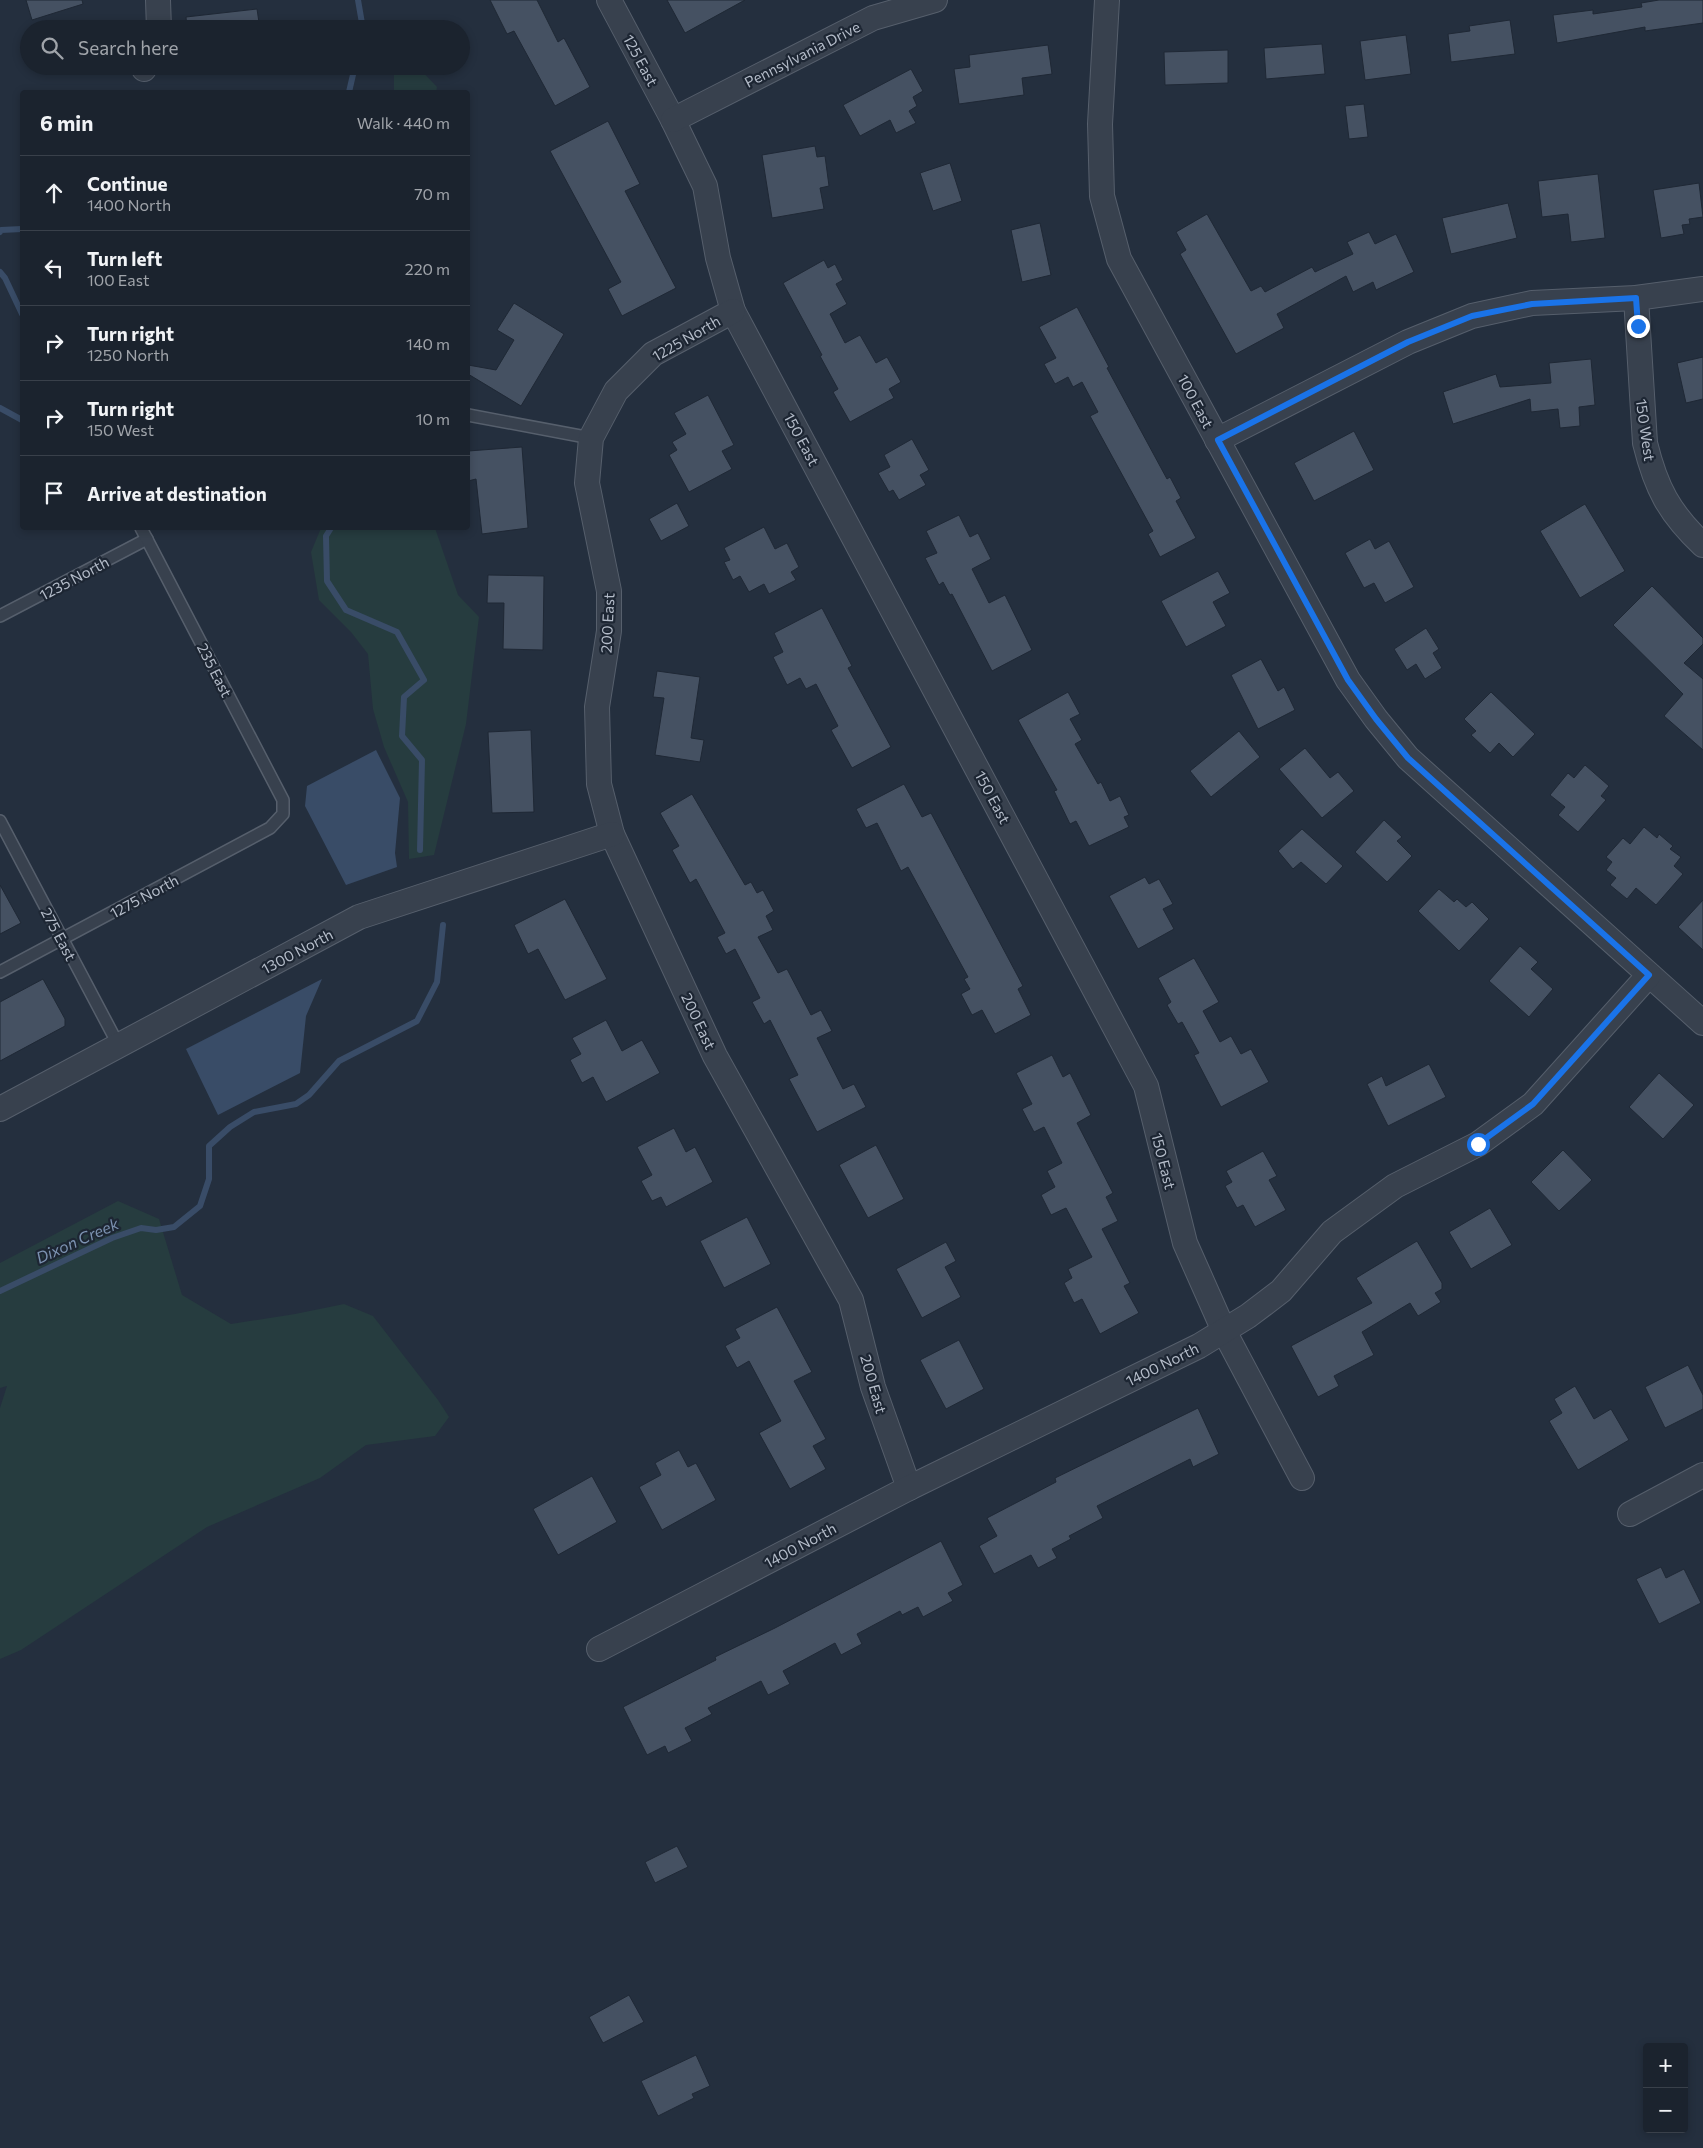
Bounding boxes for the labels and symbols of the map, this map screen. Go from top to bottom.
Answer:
street label: Pennsylvania Drive [741,17,863,91]
street label: 125 East [620,31,662,89]
street label: 1225 North [649,311,723,365]
route end [1627,315,1650,338]
street label: 100 East [1174,371,1218,431]
street label: 150 West [1633,398,1659,462]
street label: 150 East [781,409,823,469]
street label: 1235 North [36,552,112,604]
street label: 200 East [596,592,618,654]
street label: 235 East [194,640,236,700]
street label: 150 East [972,767,1014,827]
street label: 1275 North [107,870,181,922]
street label: 275 East [38,904,80,964]
street label: 1300 North [258,925,336,977]
street label: 200 East [678,990,720,1052]
street label: 150 East [1148,1131,1180,1191]
route start [1467,1133,1490,1156]
water label: Dixon Creek [33,1213,122,1267]
street label: 1400 North [1123,1339,1201,1389]
street label: 200 East [857,1352,891,1416]
street label: 1400 North [761,1519,839,1571]

